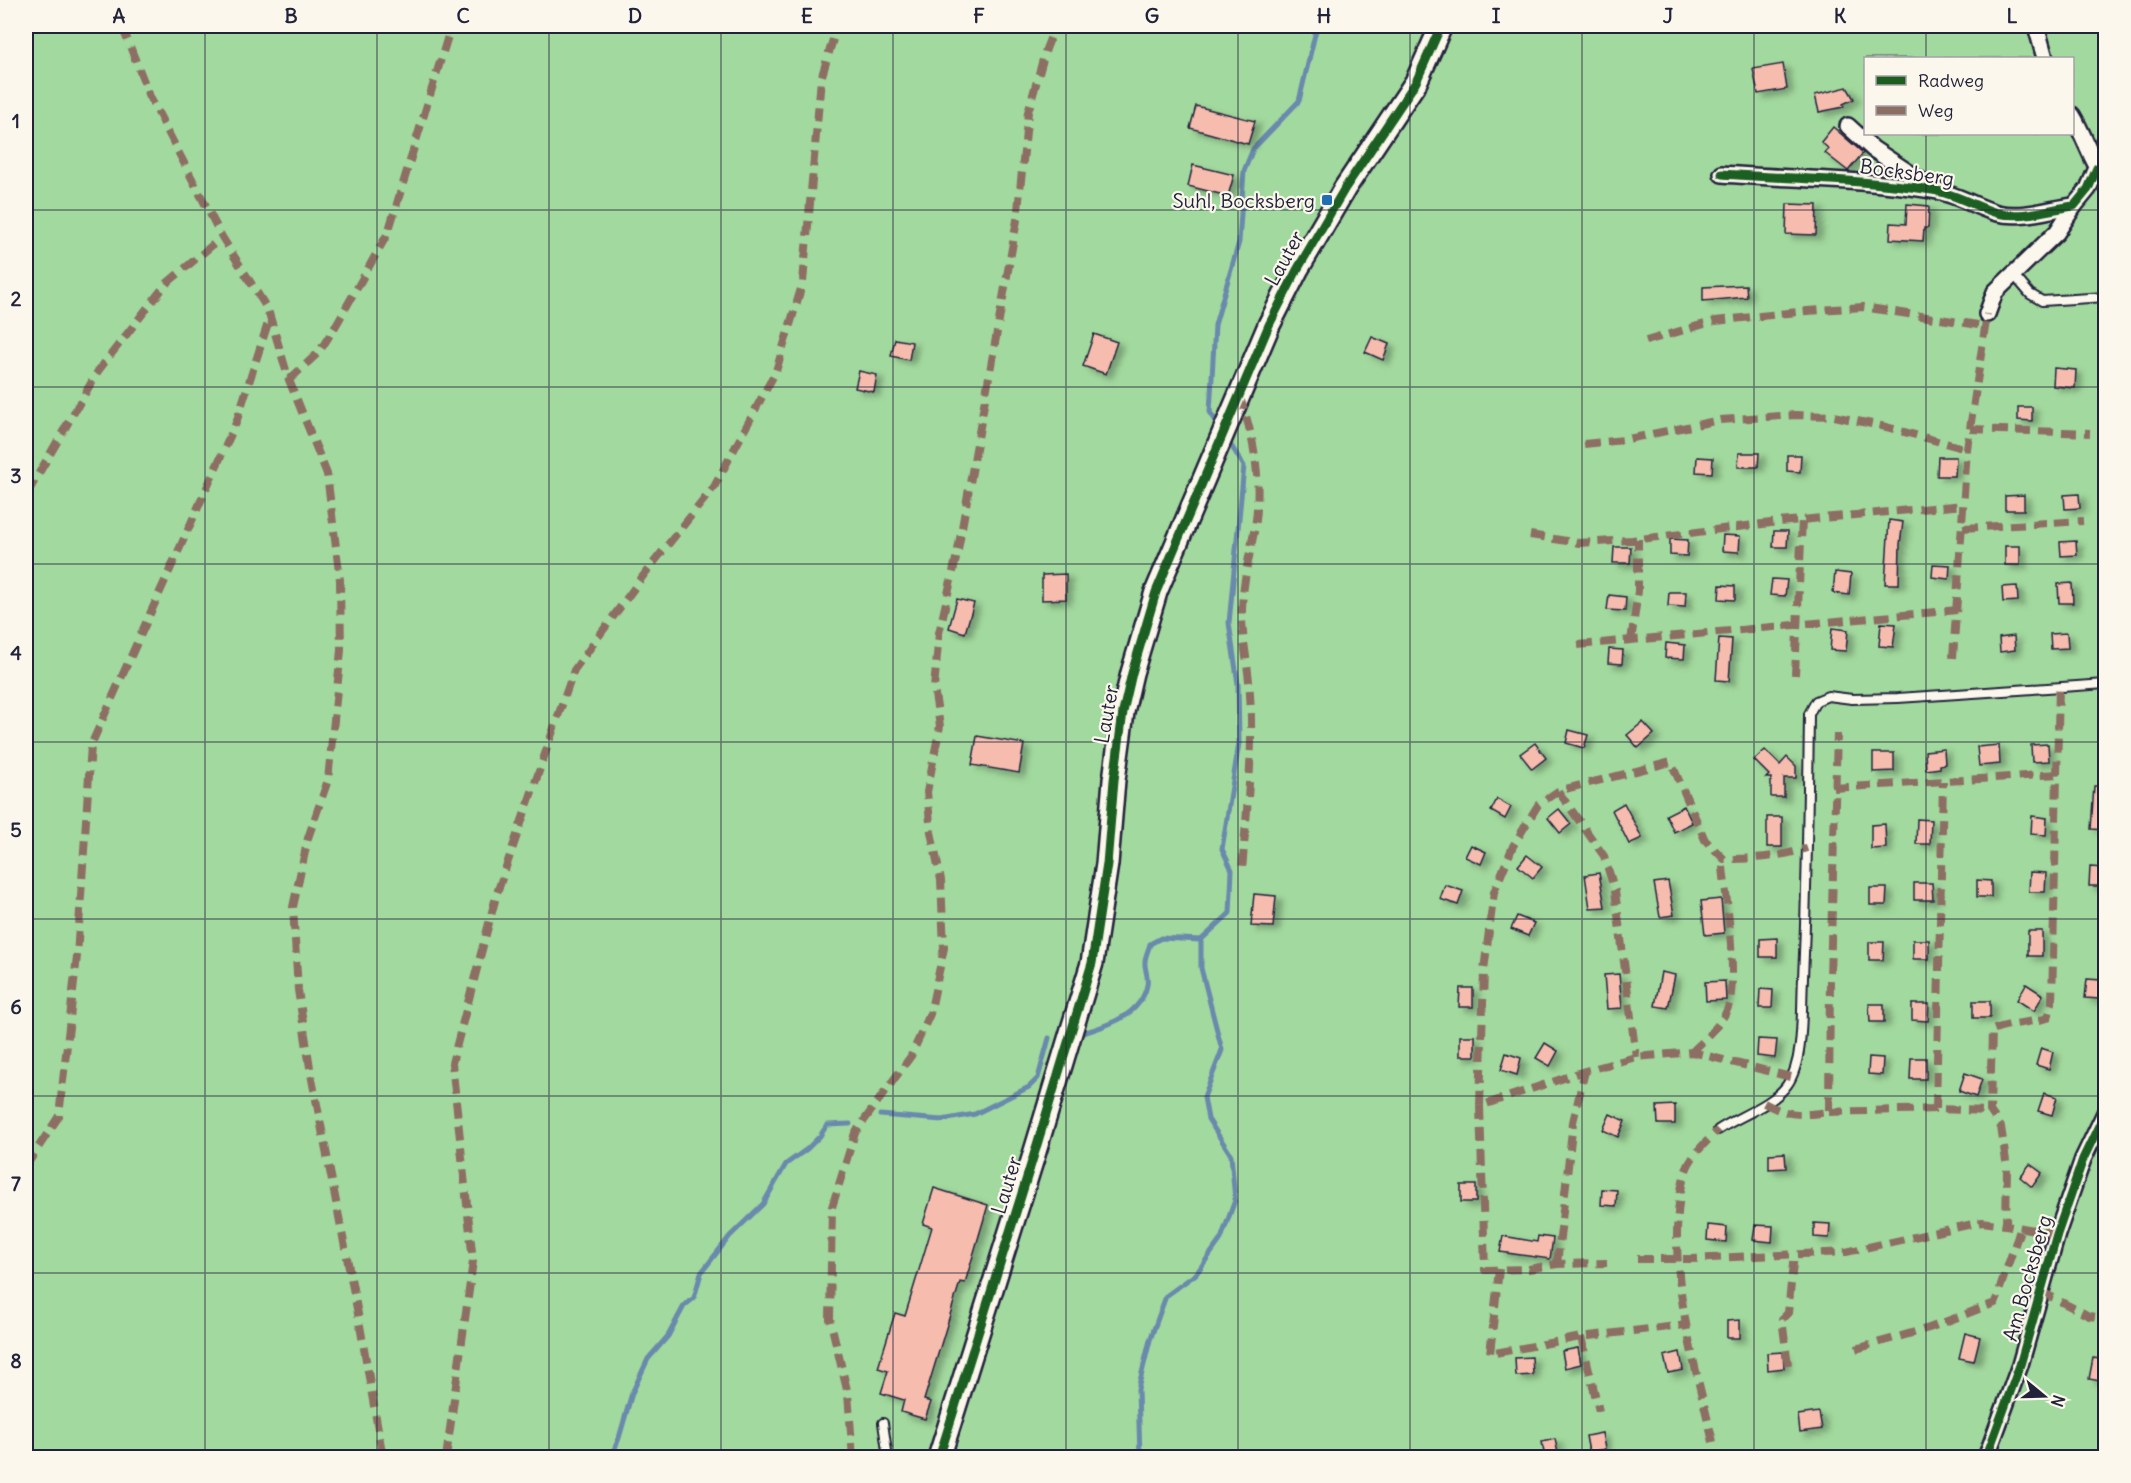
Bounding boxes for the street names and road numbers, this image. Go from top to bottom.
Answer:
street label: Bocksberg [1858,153,1956,191]
street label: Lauter [1259,226,1309,290]
street label: Lauter [1089,683,1123,745]
street label: Lauter [985,1153,1027,1217]
street label: Am Bocksberg [1997,1212,2057,1344]

